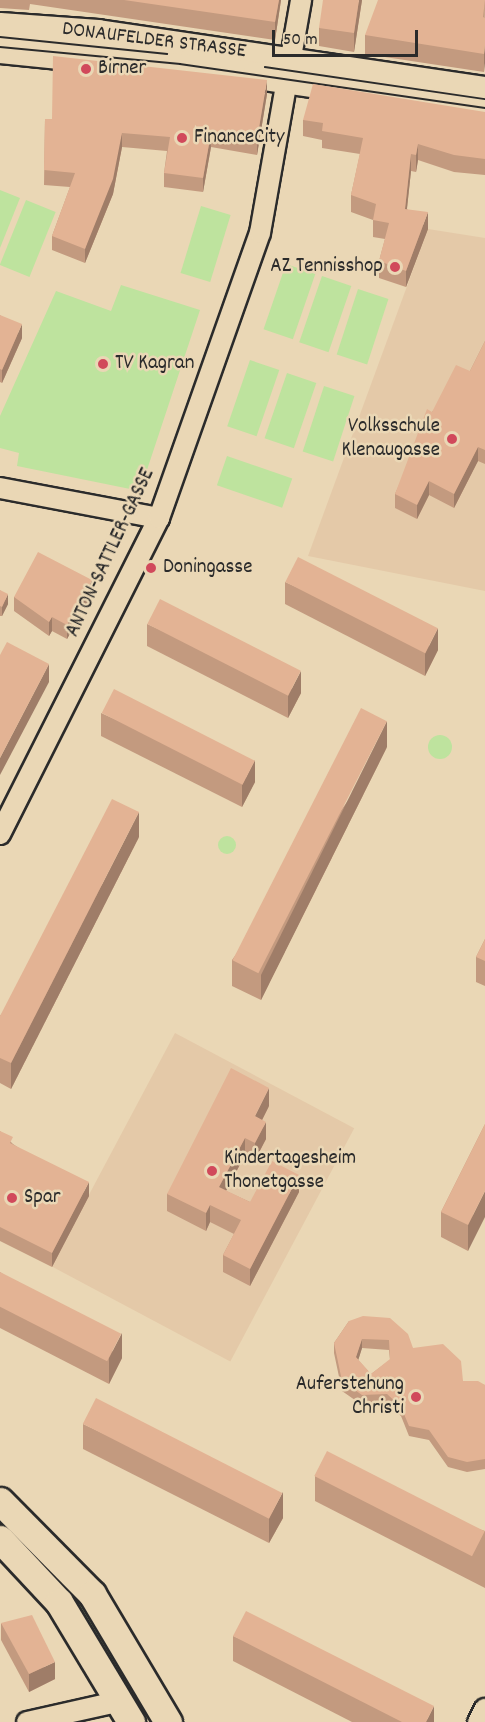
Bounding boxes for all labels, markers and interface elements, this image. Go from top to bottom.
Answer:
street label: DONAUFELDER STRASSE [61,17,247,65]
scale bar [275,18,420,56]
text: 50 m [283,28,318,53]
place label: Birner [98,56,146,82]
marker: Birner [79,62,93,76]
place label: FinanceCity [194,125,285,151]
marker: FinanceCity [175,131,189,145]
place label: AZ Tennisshop [270,254,383,280]
marker: AZ Tennisshop [388,260,402,274]
place label: TV Kagran [115,351,194,377]
marker: TV Kagran [96,357,110,371]
place label: Volksschule Klenaugasse [341,414,440,464]
marker: Volksschule Klenaugasse [445,432,459,446]
street label: ANTON-SATTLER-GASSE [61,465,161,641]
place label: Doningasse [163,555,252,581]
marker: Doningasse [144,561,158,575]
place label: Kindertagesheim Thonetgasse [224,1146,356,1196]
marker: Kindertagesheim Thonetgasse [205,1164,219,1178]
place label: Spar [24,1185,61,1211]
marker: Spar [5,1191,19,1205]
place label: Auferstehung Christi [296,1372,404,1422]
marker: Auferstehung Christi [409,1390,423,1404]

